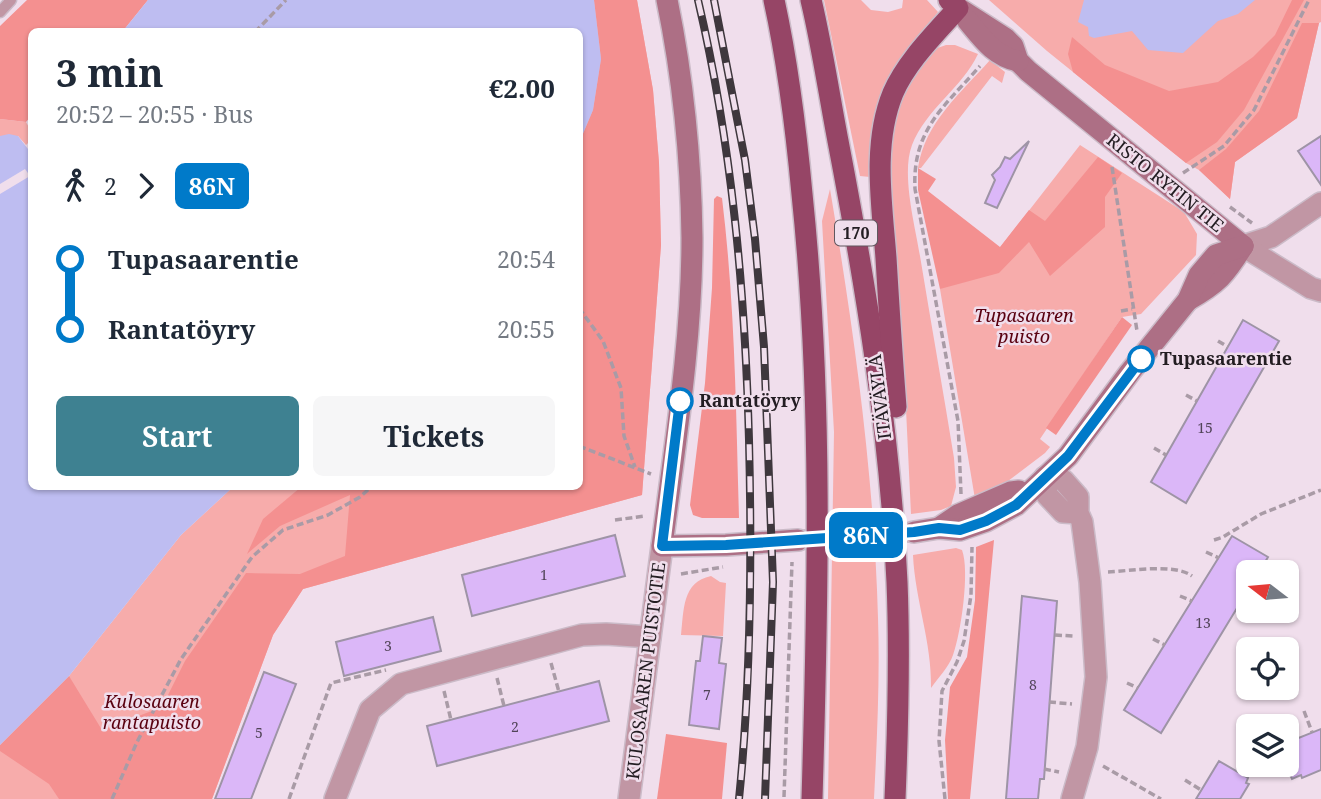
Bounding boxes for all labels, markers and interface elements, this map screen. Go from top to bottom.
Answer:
text: 3 min [56,46,164,98]
text: €2.00 [489,70,555,106]
text: 20:52 – 20:55 · Bus [56,98,253,130]
street label: RISTO RYTIN TIE [1102,128,1229,237]
icon: walk [56,167,94,205]
icon: forward [127,167,165,205]
text: 86N [189,169,235,202]
text: 2 [104,170,117,202]
road number: 170 [835,220,877,246]
text: Tupasaarentie [108,241,299,277]
text: 20:54 [497,243,555,275]
park label: Tupasaaren puisto [974,303,1074,348]
text: Rantatöyry [108,311,255,347]
text: 20:55 [497,313,555,345]
marker: Tupasaarentie [1128,346,1154,372]
place label: Tupasaarentie [1160,346,1292,370]
street label: ITÄVÄYLÄ [862,353,896,441]
marker: Rantatöyry [667,388,693,414]
place label: Rantatöyry [699,388,802,412]
button: Start [56,396,299,476]
button: Tickets [313,396,555,476]
house number: 15 [1197,418,1213,437]
line badge: 86N [826,512,906,558]
text: 86N [843,518,889,551]
north arrow [1236,560,1298,623]
map controls [1236,560,1299,777]
street label: KULOSAAREN PUISTOTIE [620,561,670,781]
house number: 1 [540,565,548,584]
house number: 13 [1195,613,1211,632]
house number: 3 [384,636,392,655]
button: locate [1236,637,1299,700]
house number: 8 [1029,675,1037,694]
house number: 7 [703,685,711,704]
park label: Kulosaaren rantapuisto [103,689,201,734]
button: layers [1236,714,1299,777]
house number: 2 [511,717,519,736]
house number: 5 [255,723,263,742]

